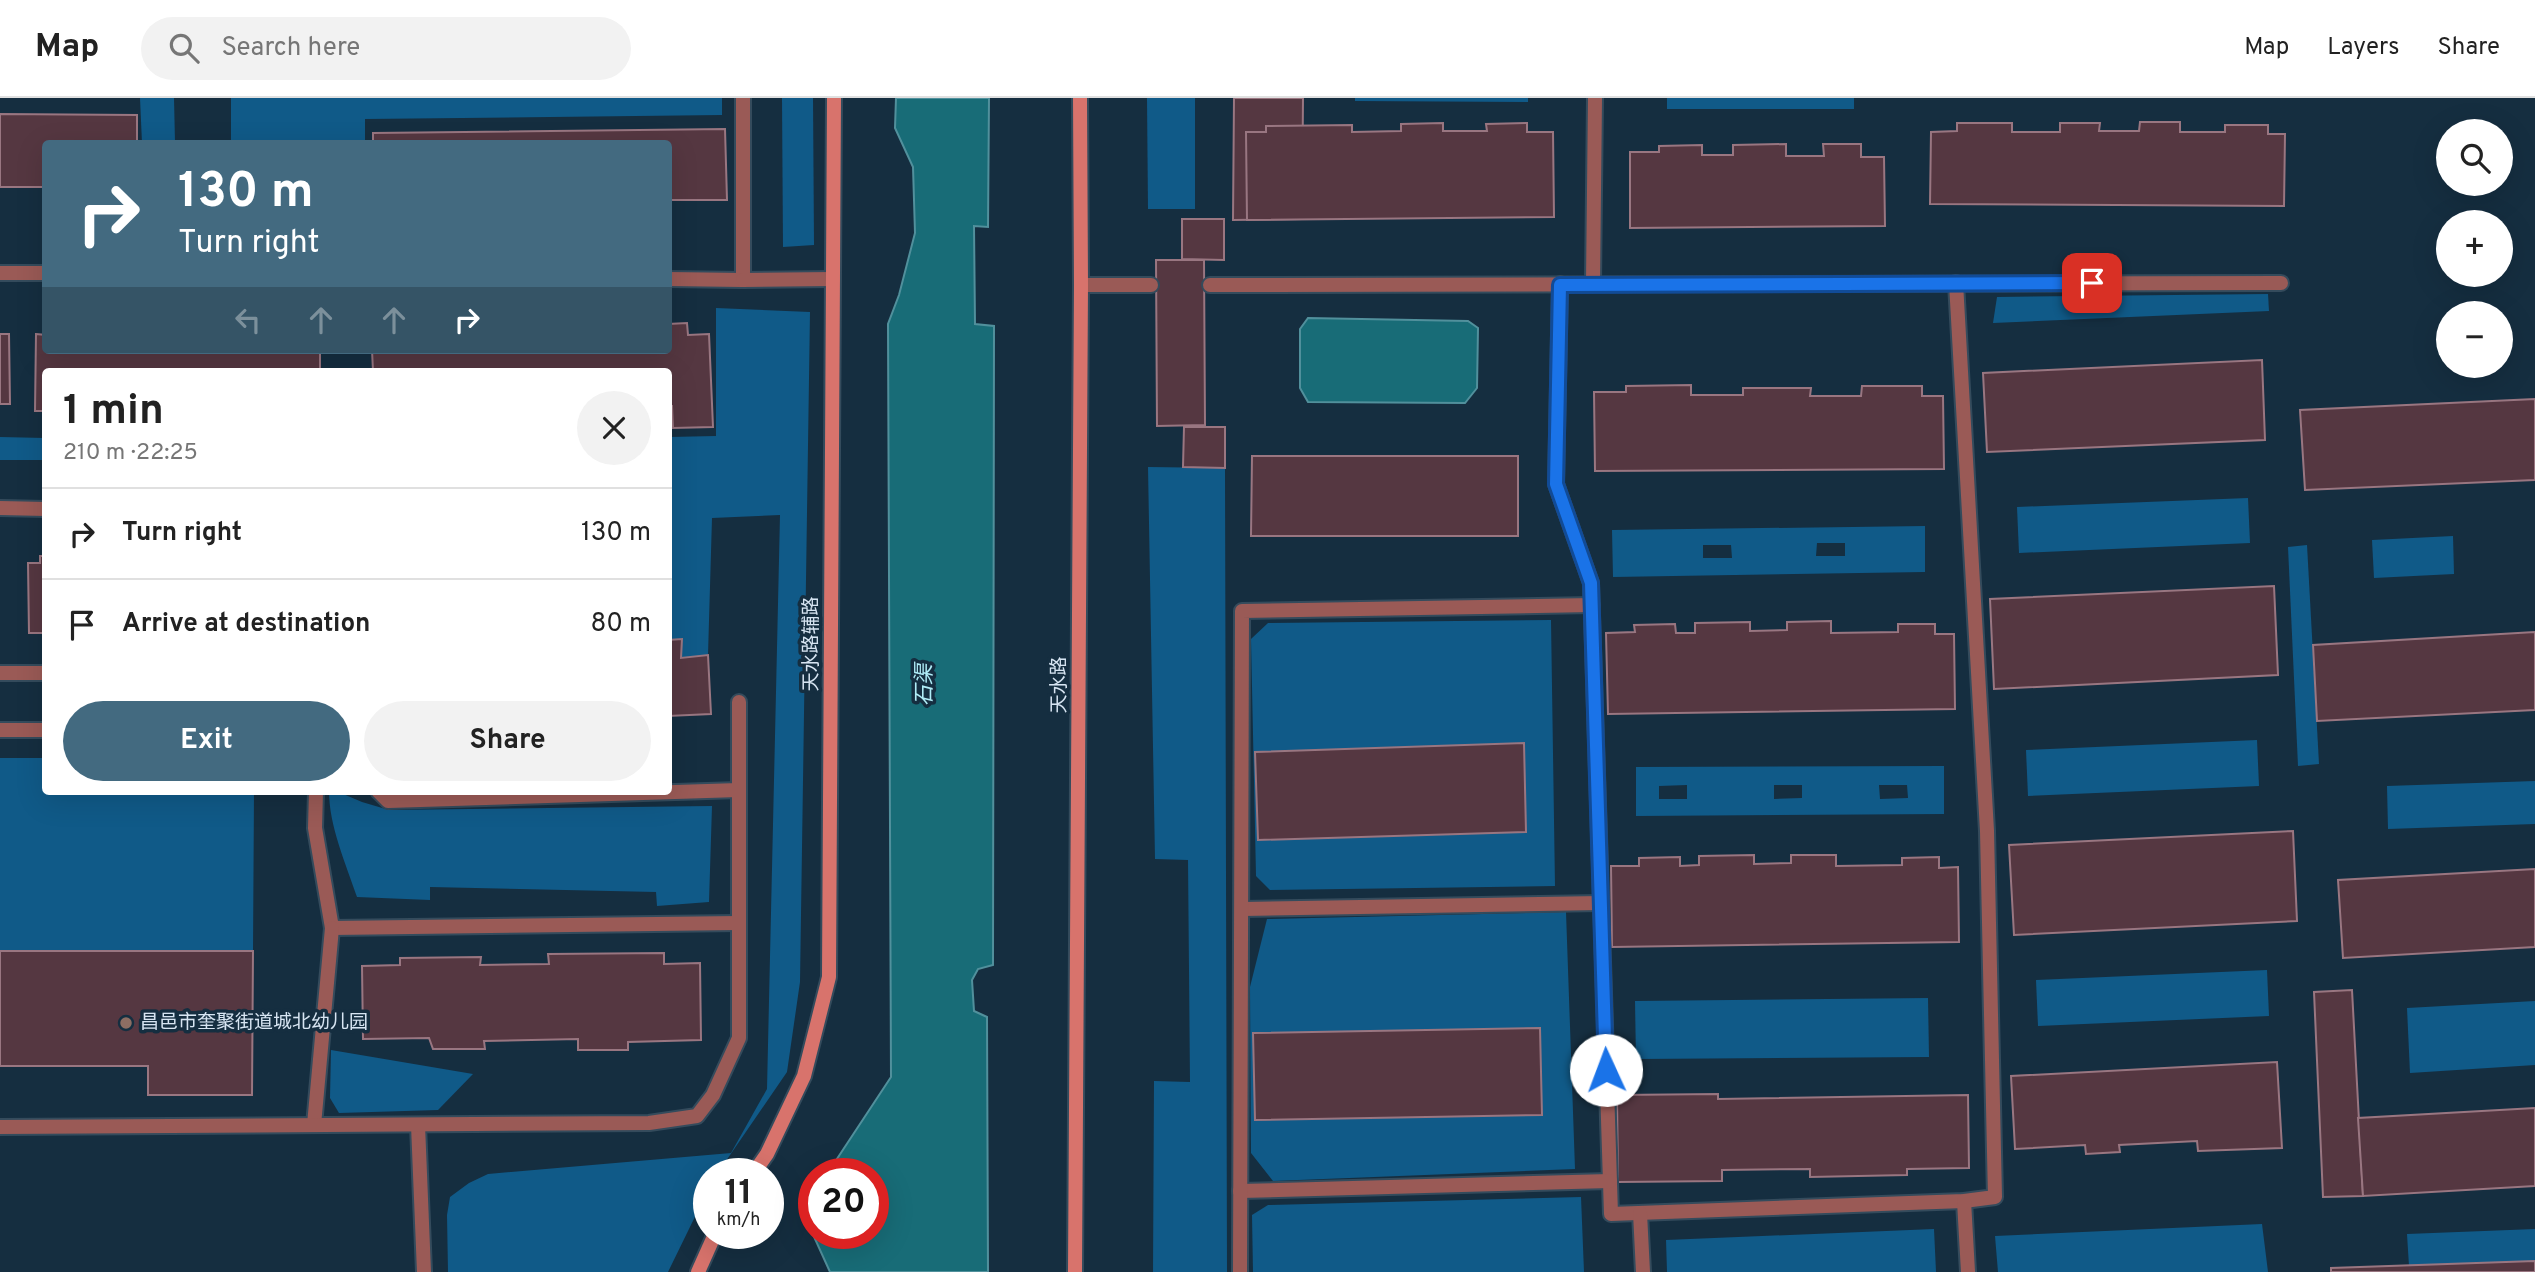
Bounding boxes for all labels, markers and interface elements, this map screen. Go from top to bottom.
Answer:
search box [141,17,631,80]
text: Map [35,27,99,69]
icon: search [165,29,203,67]
text: Search here [221,32,360,65]
text: Map [2244,33,2289,63]
text: Layers [2327,33,2399,63]
text: Share [2437,33,2500,63]
map controls [2436,119,2513,378]
button: search [2436,119,2513,196]
text: 130 m [178,163,314,225]
icon: right [63,168,154,259]
button: + [2436,210,2513,287]
text: Turn right [178,224,320,264]
pin [2062,253,2122,313]
icon: arrive [2073,264,2111,302]
icon: left [229,301,267,339]
icon: ahead [302,301,340,339]
icon: ahead [375,301,413,339]
icon: right [448,301,486,339]
button: − [2436,301,2513,378]
text: 1 min [63,386,164,439]
button: close [577,391,651,465]
text: 210 m · 22:25 [63,439,198,468]
icon: right [63,515,101,553]
text: Turn right [122,517,242,550]
text: 130 m [581,517,651,550]
street label: 天水路辅路 [800,596,824,692]
icon: arrive [63,606,101,644]
text: Arrive at destination [122,608,370,641]
text: 80 m [591,608,651,641]
street label: 天水路 [1048,656,1072,714]
water label: 石渠 [912,661,939,706]
button: Exit [63,701,350,781]
button: Share [364,701,651,781]
place label: 昌邑市奎聚街道城北幼儿园 [140,1011,368,1035]
marker: 昌邑市奎聚街道城北幼儿园 [118,1015,134,1031]
position arrow [1569,1033,1643,1107]
speed limit sign: 20 [798,1158,889,1249]
text: 11 [725,1172,753,1216]
text: km/h [717,1209,760,1232]

